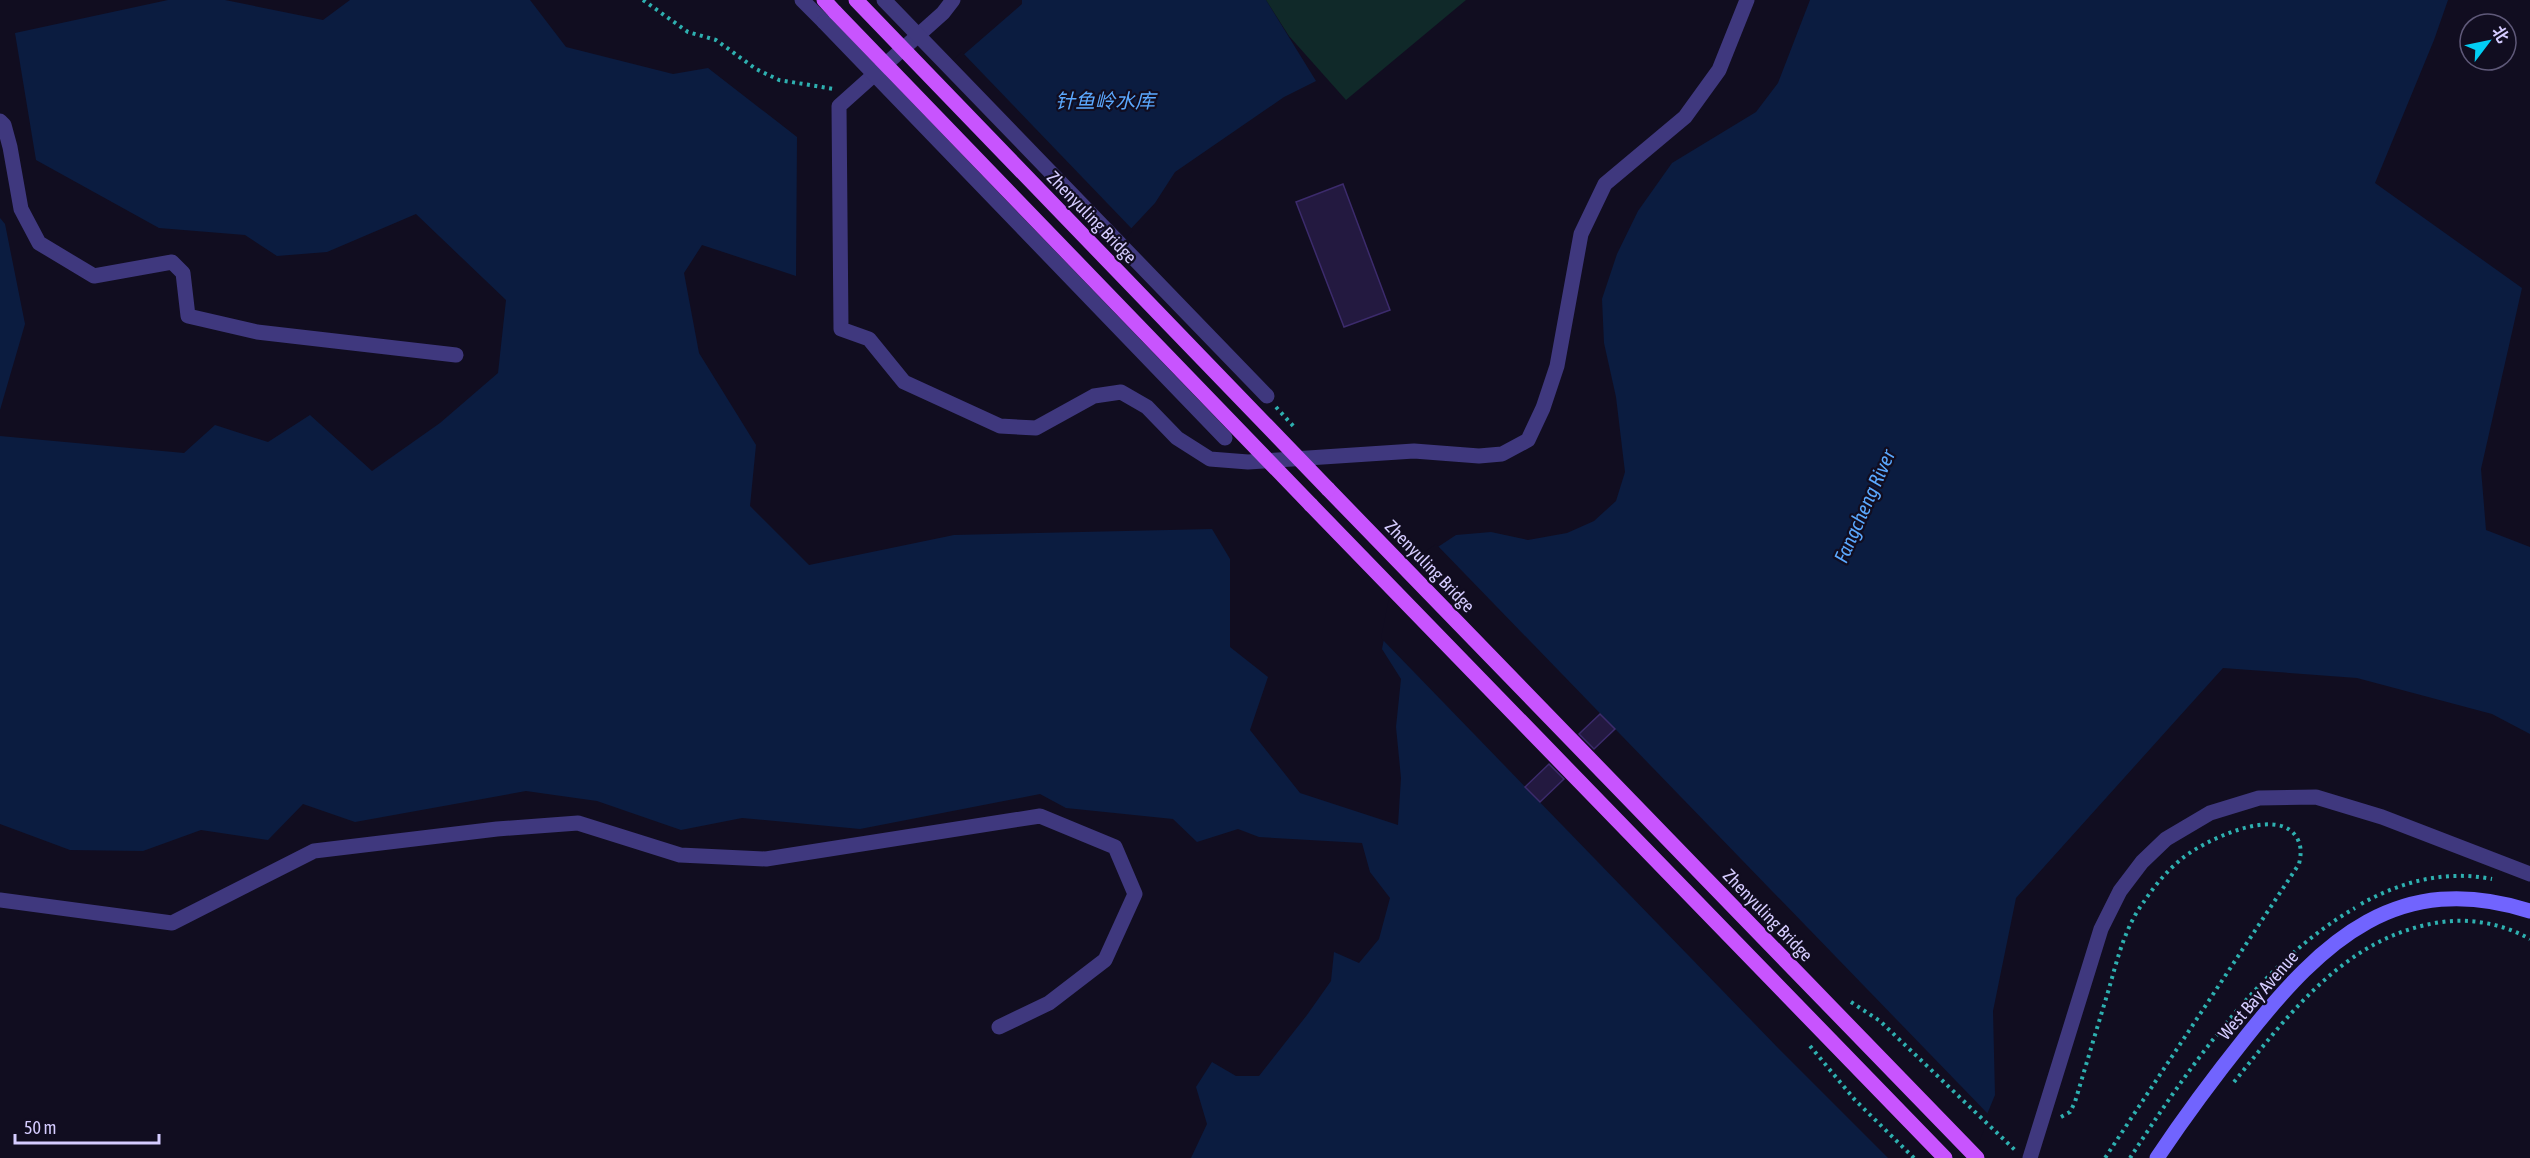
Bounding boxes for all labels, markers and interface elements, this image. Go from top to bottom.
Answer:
north arrow [2458,12,2518,72]
text: 北 [2489,22,2513,46]
water label: 针鱼岭水库 [1055,89,1158,112]
street label: Zhenyuling Bridge [1043,167,1141,267]
water label: Fangcheng River [1829,445,1900,566]
street label: Zhenyuling Bridge [1381,516,1479,616]
street label: Zhenyuling Bridge [1719,865,1817,965]
street label: West Bay Avenue [2214,946,2302,1044]
scale bar [15,1107,159,1145]
text: 50 m [24,1117,56,1138]

